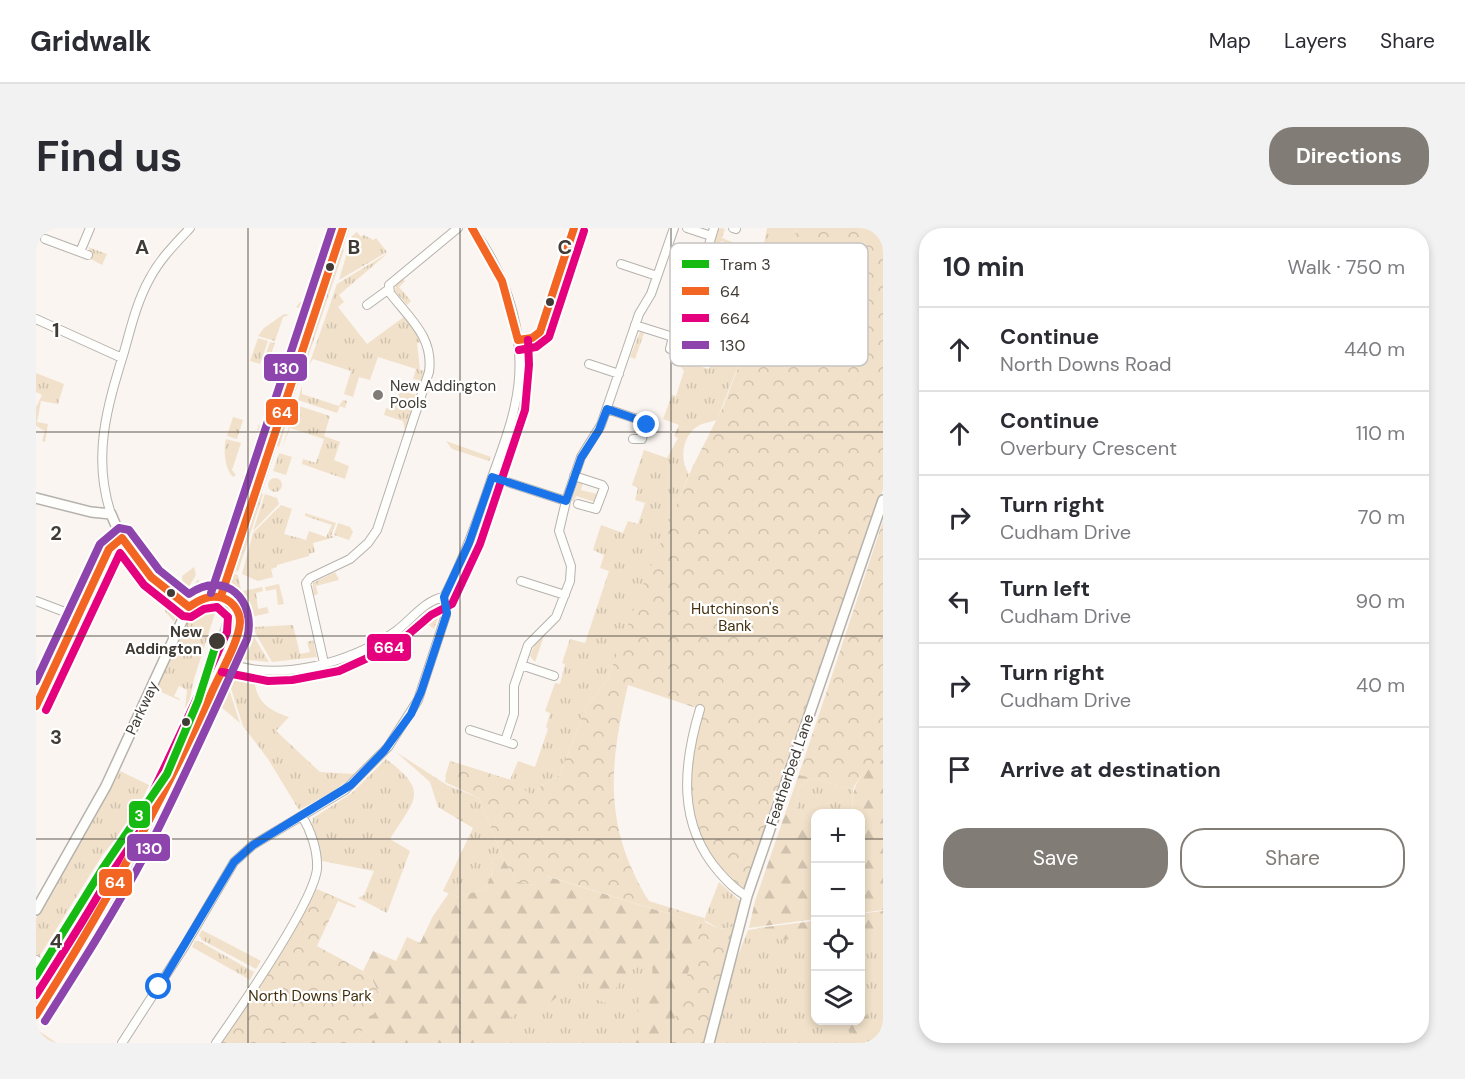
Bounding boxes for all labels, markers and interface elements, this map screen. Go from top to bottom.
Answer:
text: Gridwalk [30,23,152,60]
text: Map [1209,27,1251,55]
text: Layers [1284,27,1347,55]
text: Share [1380,27,1435,55]
button: Directions [1269,127,1429,185]
text: Find us [36,129,182,184]
text: A [135,234,149,260]
text: B [348,234,360,260]
text: C [558,234,572,260]
legend [670,243,868,366]
text: 10 min [943,250,1025,284]
text: Tram 3 [720,254,771,275]
text: Walk · 750 m [1287,254,1405,280]
unlabelled marker [324,261,336,273]
text: 64 [720,281,740,302]
unlabelled marker [544,296,556,308]
text: 664 [720,308,750,329]
text: 1 [52,317,60,343]
text: Continue [1000,322,1099,351]
icon: ahead [943,333,976,366]
text: 130 [720,335,745,356]
text: 440 m [1344,336,1405,362]
text: North Downs Road [1000,351,1172,377]
line badge: 130 [263,353,308,382]
text: 130 [273,358,299,379]
place label: New Addington Pools [390,376,496,413]
marker: New Addington Pools [371,388,385,402]
line badge: 64 [265,398,299,426]
text: 64 [272,402,292,423]
text: Continue [1000,406,1099,435]
route end [633,411,659,437]
icon: ahead [943,417,976,450]
text: 110 m [1356,420,1405,446]
text: Overbury Crescent [1000,435,1177,461]
text: Turn right [1000,490,1105,519]
icon: right [943,501,976,534]
text: 70 m [1358,504,1405,530]
text: Cudham Drive [1000,519,1131,545]
text: 2 [50,520,62,546]
text: Turn left [1000,574,1090,603]
icon: left [943,585,976,618]
unlabelled marker [165,587,177,599]
text: 90 m [1356,588,1405,614]
park label: Hutchinson's Bank [691,599,779,636]
text: Cudham Drive [1000,603,1131,629]
place label: New Addington [125,622,203,659]
marker: New Addington [207,631,227,651]
line badge: 664 [366,633,412,662]
text: 664 [374,637,404,658]
text: Turn right [1000,658,1105,687]
icon: right [943,669,976,702]
text: 40 m [1356,672,1405,698]
street label: Parkway [121,677,163,738]
text: Cudham Drive [1000,687,1131,713]
street label: Featherbed Lane [761,711,819,829]
unlabelled marker [180,716,192,728]
text: 3 [50,724,62,750]
icon: arrive [943,753,976,786]
text: Arrive at destination [1000,755,1221,784]
line badge: 3 [128,800,151,829]
text: 3 [134,805,144,826]
map controls [811,809,865,1025]
button: + [811,809,865,863]
button: Save [943,828,1168,888]
button: Share [1180,828,1405,888]
line badge: 130 [126,833,171,862]
text: 130 [136,838,162,859]
button: − [811,863,865,917]
line badge: 64 [98,868,133,897]
text: 64 [105,872,125,893]
button: locate [811,917,865,971]
text: 4 [50,928,63,954]
button: layers [811,971,865,1025]
route start [145,973,171,999]
park label: North Downs Park [248,986,372,1006]

